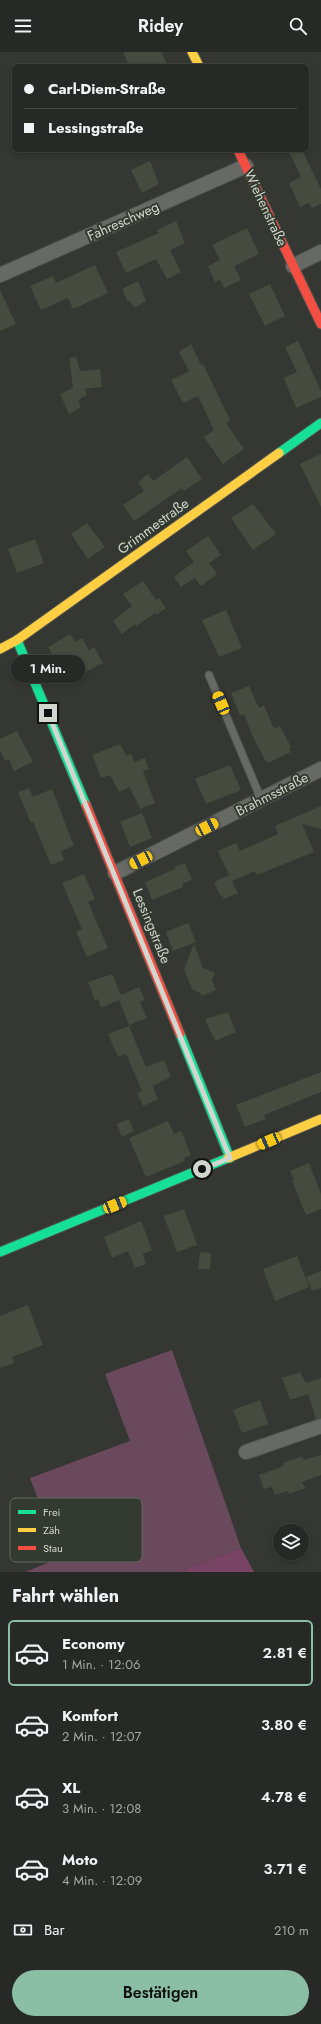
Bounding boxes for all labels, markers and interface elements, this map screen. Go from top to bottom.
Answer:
text: Ridey [138,13,183,39]
icon: menu [12,15,34,37]
icon: search [287,15,309,37]
text: Carl-Diem-Straße [48,78,166,100]
text: Lessingstraße [48,117,144,139]
street label: Wiehenstraße [240,166,292,250]
street label: Fahreschweg [84,196,162,246]
street label: Grimmestraße [113,493,193,559]
callout: 1 Min. [11,655,85,683]
text: 1 Min. [30,659,66,678]
car [211,690,231,716]
route end [39,704,57,722]
street label: Brahmsstraße [232,767,312,821]
car [194,816,220,838]
car [128,849,154,871]
street label: Lessingstraße [128,885,176,967]
car [256,1131,282,1151]
route start [193,1160,211,1178]
car [102,1195,128,1215]
legend [10,1498,142,1562]
text: Frei [43,1504,61,1520]
text: Zäh [43,1522,60,1538]
map controls [273,1524,309,1560]
button: layers [273,1524,309,1560]
text: Stau [43,1540,63,1556]
text: Fahrt wählen [12,1583,119,1609]
text: Economy [62,1633,125,1655]
icon: car [14,1635,50,1671]
text: 2.81 € [262,1642,307,1664]
text: 1 Min. · 12:06 [62,1655,141,1674]
text: Komfort [62,1705,118,1727]
icon: car [14,1707,50,1743]
text: 3.80 € [261,1714,307,1736]
text: 2 Min. · 12:07 [62,1727,141,1746]
text: XL [62,1777,80,1799]
icon: car [14,1779,50,1815]
text: 4.78 € [261,1786,307,1808]
text: 3 Min. · 12:08 [62,1799,141,1818]
text: Moto [62,1849,98,1871]
icon: car [14,1851,50,1887]
text: 3.71 € [264,1858,307,1880]
text: 4 Min. · 12:09 [62,1871,142,1890]
icon: cash [12,1919,34,1941]
text: Bar [44,1919,65,1941]
text: 210 m [274,1921,309,1940]
button: Bestätigen [12,1970,309,2016]

